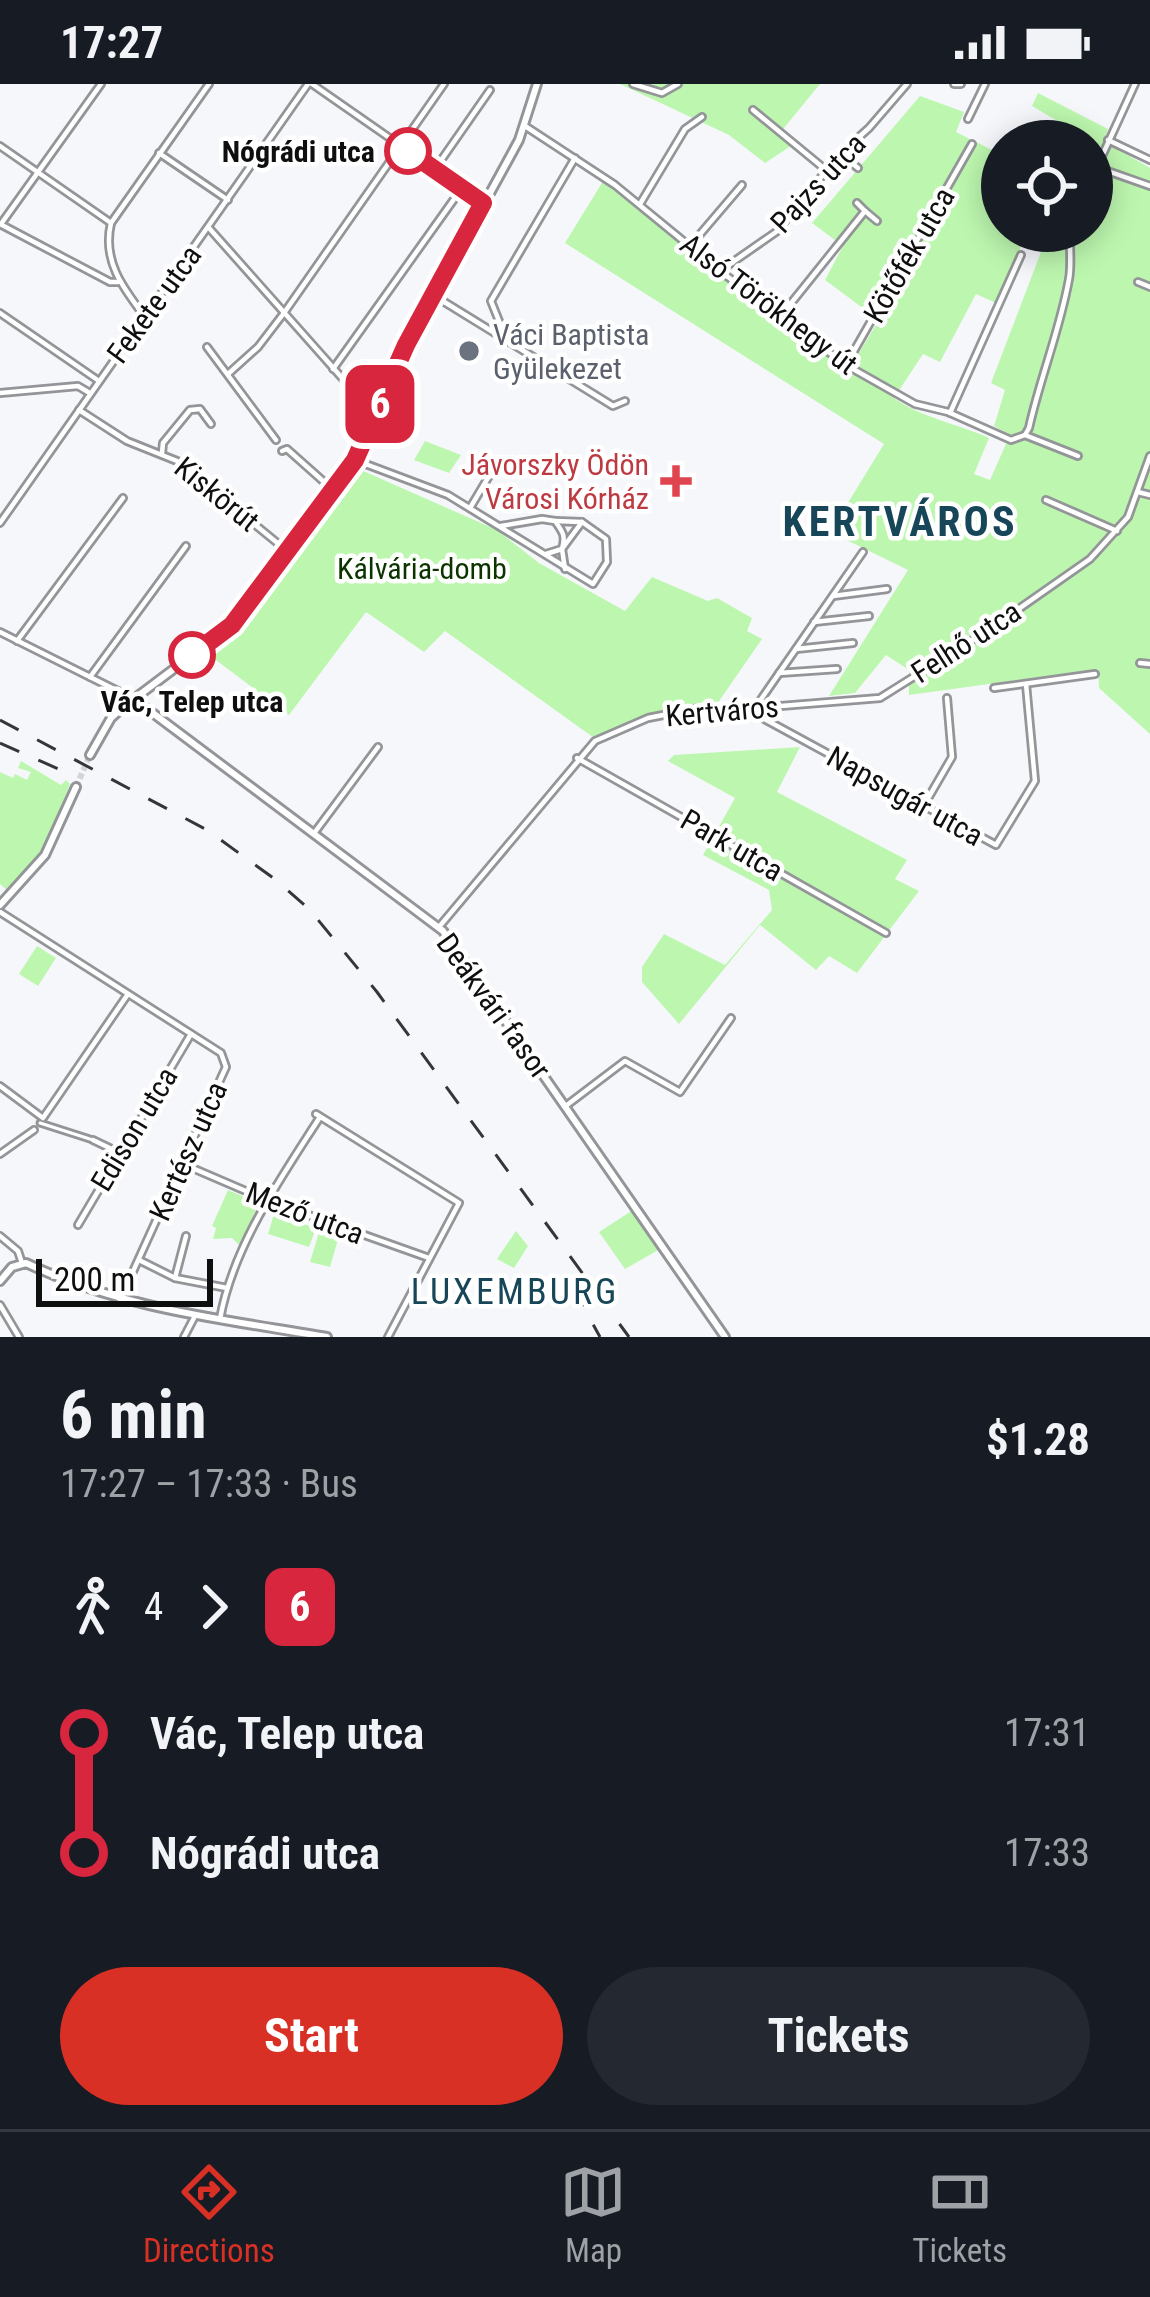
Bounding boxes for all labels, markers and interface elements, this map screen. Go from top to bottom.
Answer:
text: 17:27 [60,16,163,69]
map controls [981,120,1113,252]
button: locate [981,120,1113,252]
street label: Pajzs utca [763,126,873,240]
marker: Nógrádi utca [386,129,430,173]
place label: Nógrádi utca [222,134,375,169]
street label: Kötőfék utca [856,181,962,329]
street label: Alsó Törökhegy út [674,226,864,382]
street label: Fekete utca [100,238,208,370]
place label: Váci Baptista Gyülekezet [493,317,649,386]
marker: Váci Baptista Gyülekezet [456,338,482,364]
line badge: 6 [341,365,419,443]
text: 6 [369,379,391,428]
place label: Jávorszky Ödön Városi Kórház [461,447,649,516]
street label: Kiskörút [168,450,266,538]
marker: Jávorszky Ödön Városi Kórház [660,465,692,497]
district label: KERTVÁROS [782,497,1018,546]
park label: Kálvária-domb [337,551,507,586]
street label: Felhő utca [905,594,1027,690]
marker: Vác, Telep utca [170,633,214,677]
place label: Vác, Telep utca [101,684,283,719]
street label: Kertváros [664,689,780,733]
street label: Napsugár utca [821,739,989,853]
street label: Park utca [675,802,789,888]
street label: Deákvári fasor [430,927,558,1085]
street label: Edison utca [83,1061,185,1197]
street label: Kertész utca [142,1076,234,1226]
street label: Mező utca [241,1175,369,1251]
scale bar [36,1253,213,1306]
text: 200 m [54,1260,135,1299]
district label: LUXEMBURG [411,1271,619,1313]
text: 6 min [60,1377,207,1454]
text: $1.28 [986,1413,1090,1466]
text: 17:27 – 17:33 · Bus [60,1461,358,1507]
icon: walk [60,1574,126,1640]
icon: forward [181,1574,247,1640]
text: 6 [289,1582,311,1631]
text: 4 [144,1584,163,1630]
text: Vác, Telep utca [150,1707,424,1760]
text: 17:31 [1004,1710,1090,1756]
text: Nógrádi utca [150,1827,380,1880]
text: 17:33 [1004,1830,1090,1876]
button: Start [60,1967,563,2105]
button: Tickets [587,1967,1090,2105]
tab: Directions [143,2159,275,2270]
tab: Map [560,2159,626,2270]
tab: Tickets [912,2159,1007,2270]

